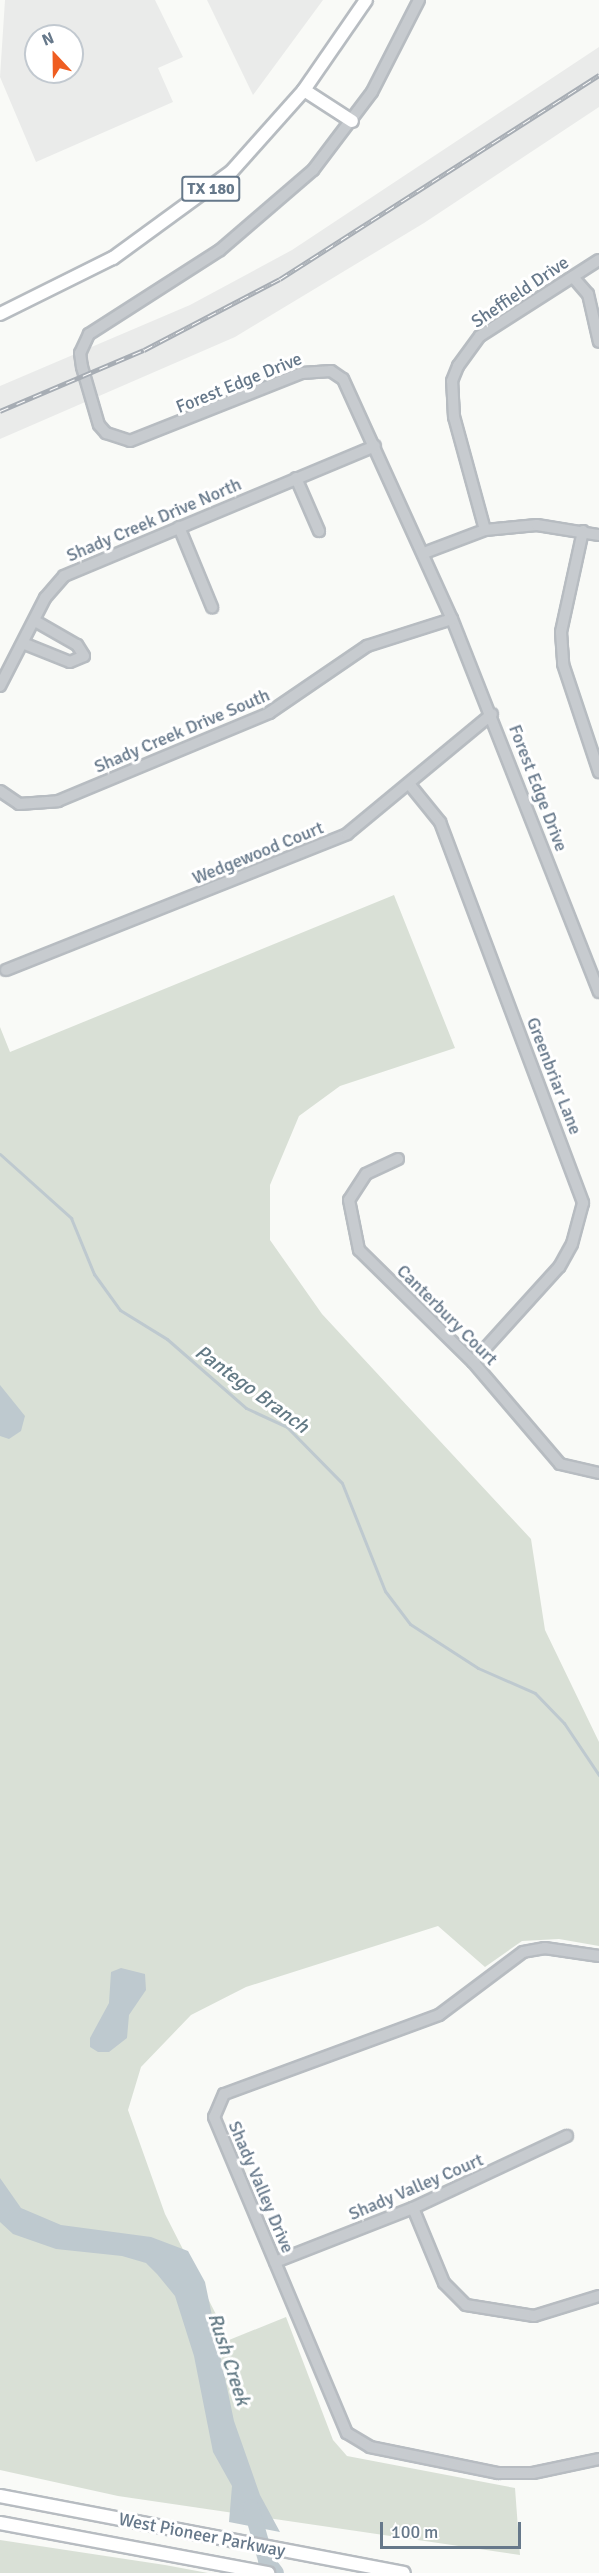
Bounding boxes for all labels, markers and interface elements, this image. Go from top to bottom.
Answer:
north arrow [24,24,84,84]
text: N [39,28,57,51]
road number: TX 180 [181,176,241,202]
street label: Sheffield Drive [467,252,573,332]
street label: Forest Edge Drive [173,348,305,418]
street label: Shady Creek Drive North [63,473,245,567]
street label: Shady Creek Drive South [91,684,273,778]
street label: Forest Edge Drive [504,722,572,854]
street label: Wedgewood Court [189,817,327,889]
street label: Greenbriar Lane [522,1014,586,1138]
street label: Canterbury Court [392,1260,502,1370]
water label: Pantego Branch [191,1340,313,1438]
street label: Shady Valley Drive [223,2118,299,2256]
street label: Shady Valley Court [345,2149,487,2225]
water label: Rush Creek [203,2310,255,2408]
street label: West Pioneer Parkway [117,2508,287,2562]
scale bar [383,2510,524,2548]
text: 100 m [391,2521,438,2543]

